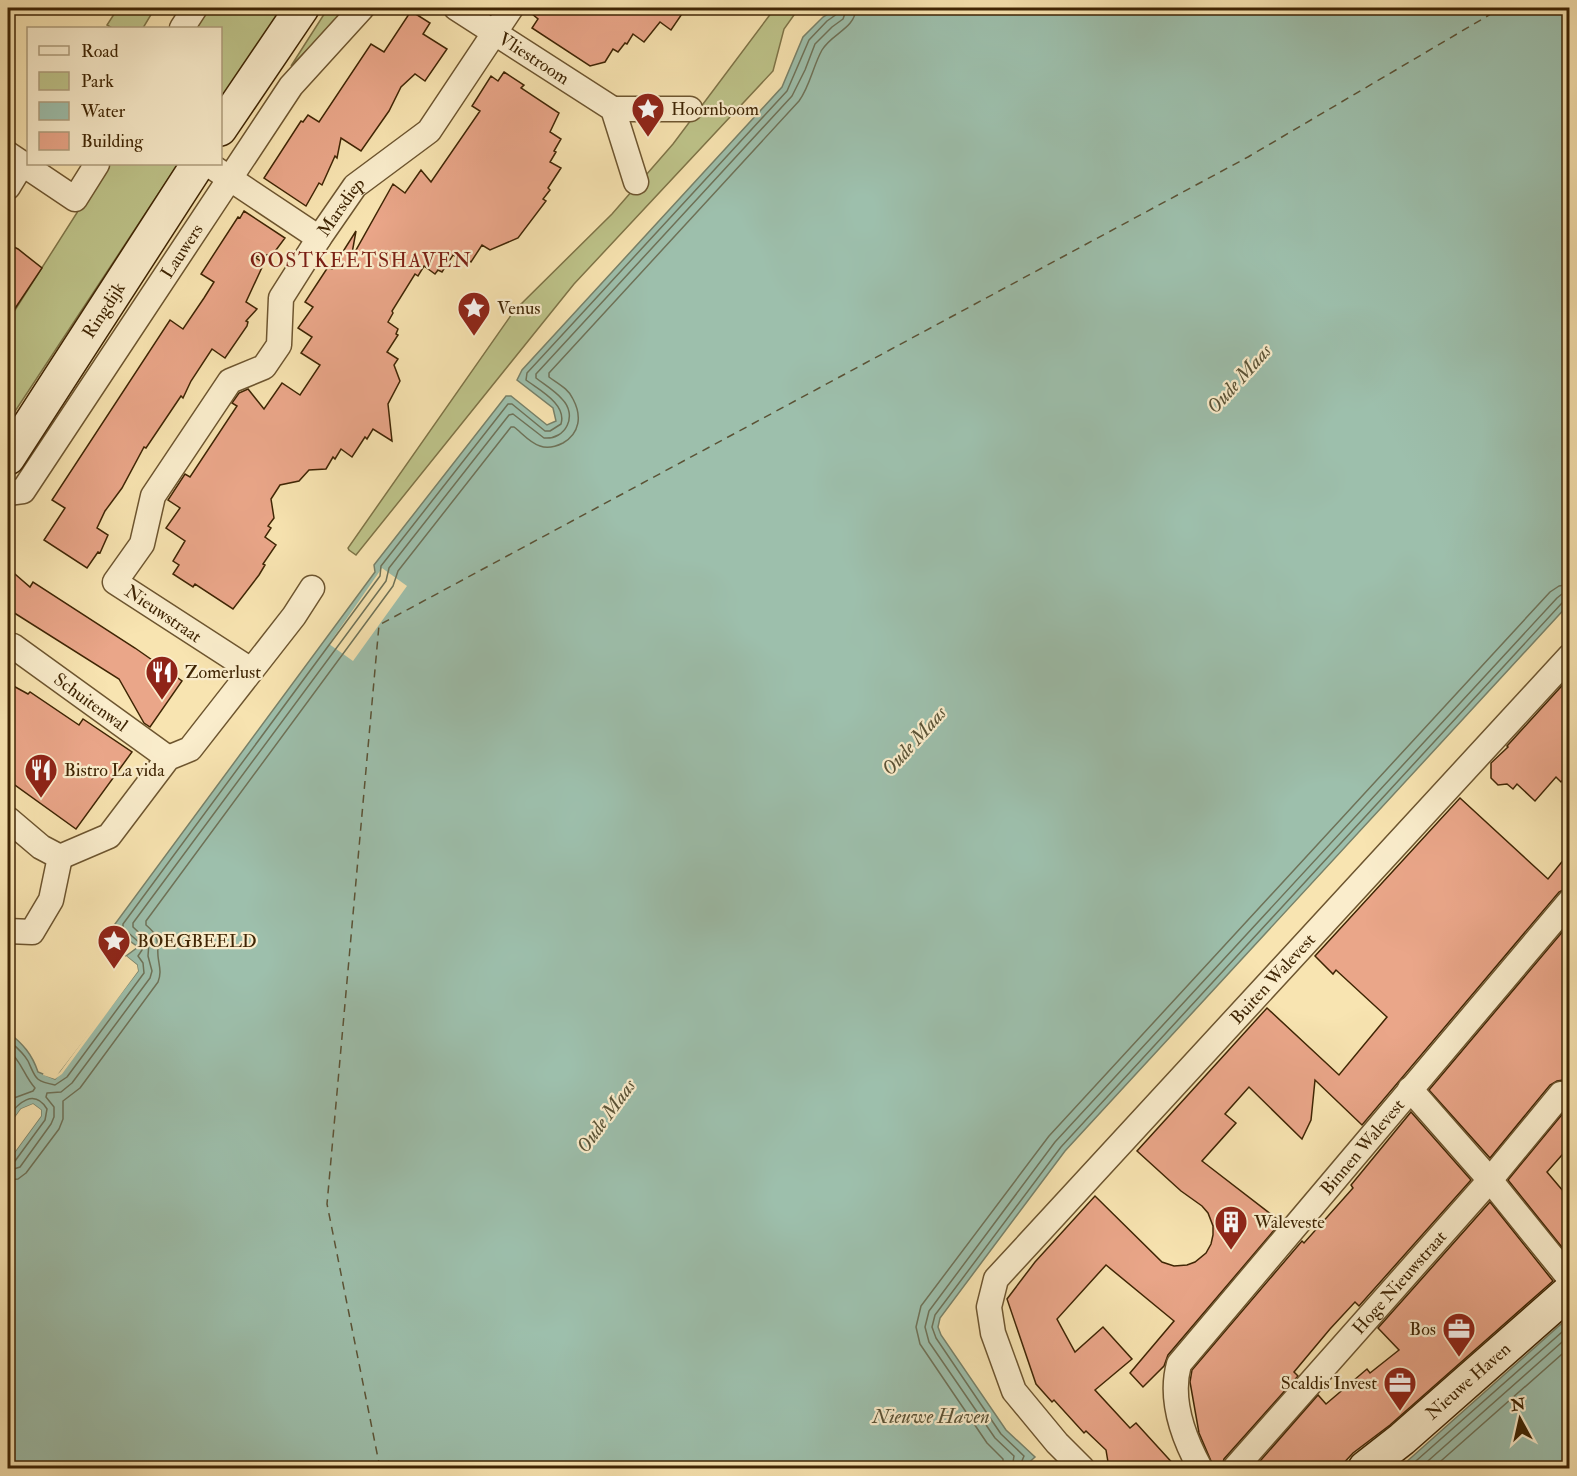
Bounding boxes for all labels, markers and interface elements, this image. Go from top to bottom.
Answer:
legend [27,27,222,165]
street label: Vliestroom [494,27,574,90]
text: Road [81,40,119,63]
text: Park [81,70,114,93]
place icon: Hoornboom [630,91,666,138]
place label: Hoornboom [671,98,759,121]
text: Water [80,100,125,123]
text: Building [81,130,144,153]
street label: Marsdiep [312,171,369,241]
street label: Lauwers [155,219,208,283]
district label: OOSTKEETSHAVEN [250,248,472,273]
street label: Ringdijk [77,278,130,343]
place icon: Venus [456,290,492,337]
place label: Venus [497,297,540,320]
water label: Oude Maas [1201,339,1277,419]
street label: Nieuwstraat [120,580,206,648]
restaurant icon: Zomerlust [144,654,180,701]
place label: Zomerlust [185,661,261,684]
street label: Schuitenwal [49,668,133,737]
water label: Oude Maas [876,701,952,781]
restaurant icon: Bistro La vida [23,752,59,799]
place label: Bistro La vida [64,759,165,782]
place icon: BOEGBEELD [96,923,132,970]
street label: Buiten Walevest [1225,928,1320,1029]
place label: BOEGBEELD [137,930,257,953]
water label: Oude Maas [571,1074,642,1158]
street label: Binnen Walevest [1315,1094,1410,1200]
building icon: Waleveste [1213,1204,1249,1251]
place label: Waleveste [1253,1211,1325,1234]
street label: Hoge Nieuwstraat [1347,1225,1452,1339]
office icon: Bos [1441,1311,1477,1358]
place label: Bos [1409,1318,1436,1341]
street label: Nieuwe Haven [1421,1337,1515,1425]
office icon: Scaldis Invest [1382,1365,1418,1412]
place label: Scaldis Invest [1281,1372,1377,1395]
north arrow [1490,1389,1550,1449]
text: N [1509,1394,1527,1416]
water label: Nieuwe Haven [871,1404,990,1429]

